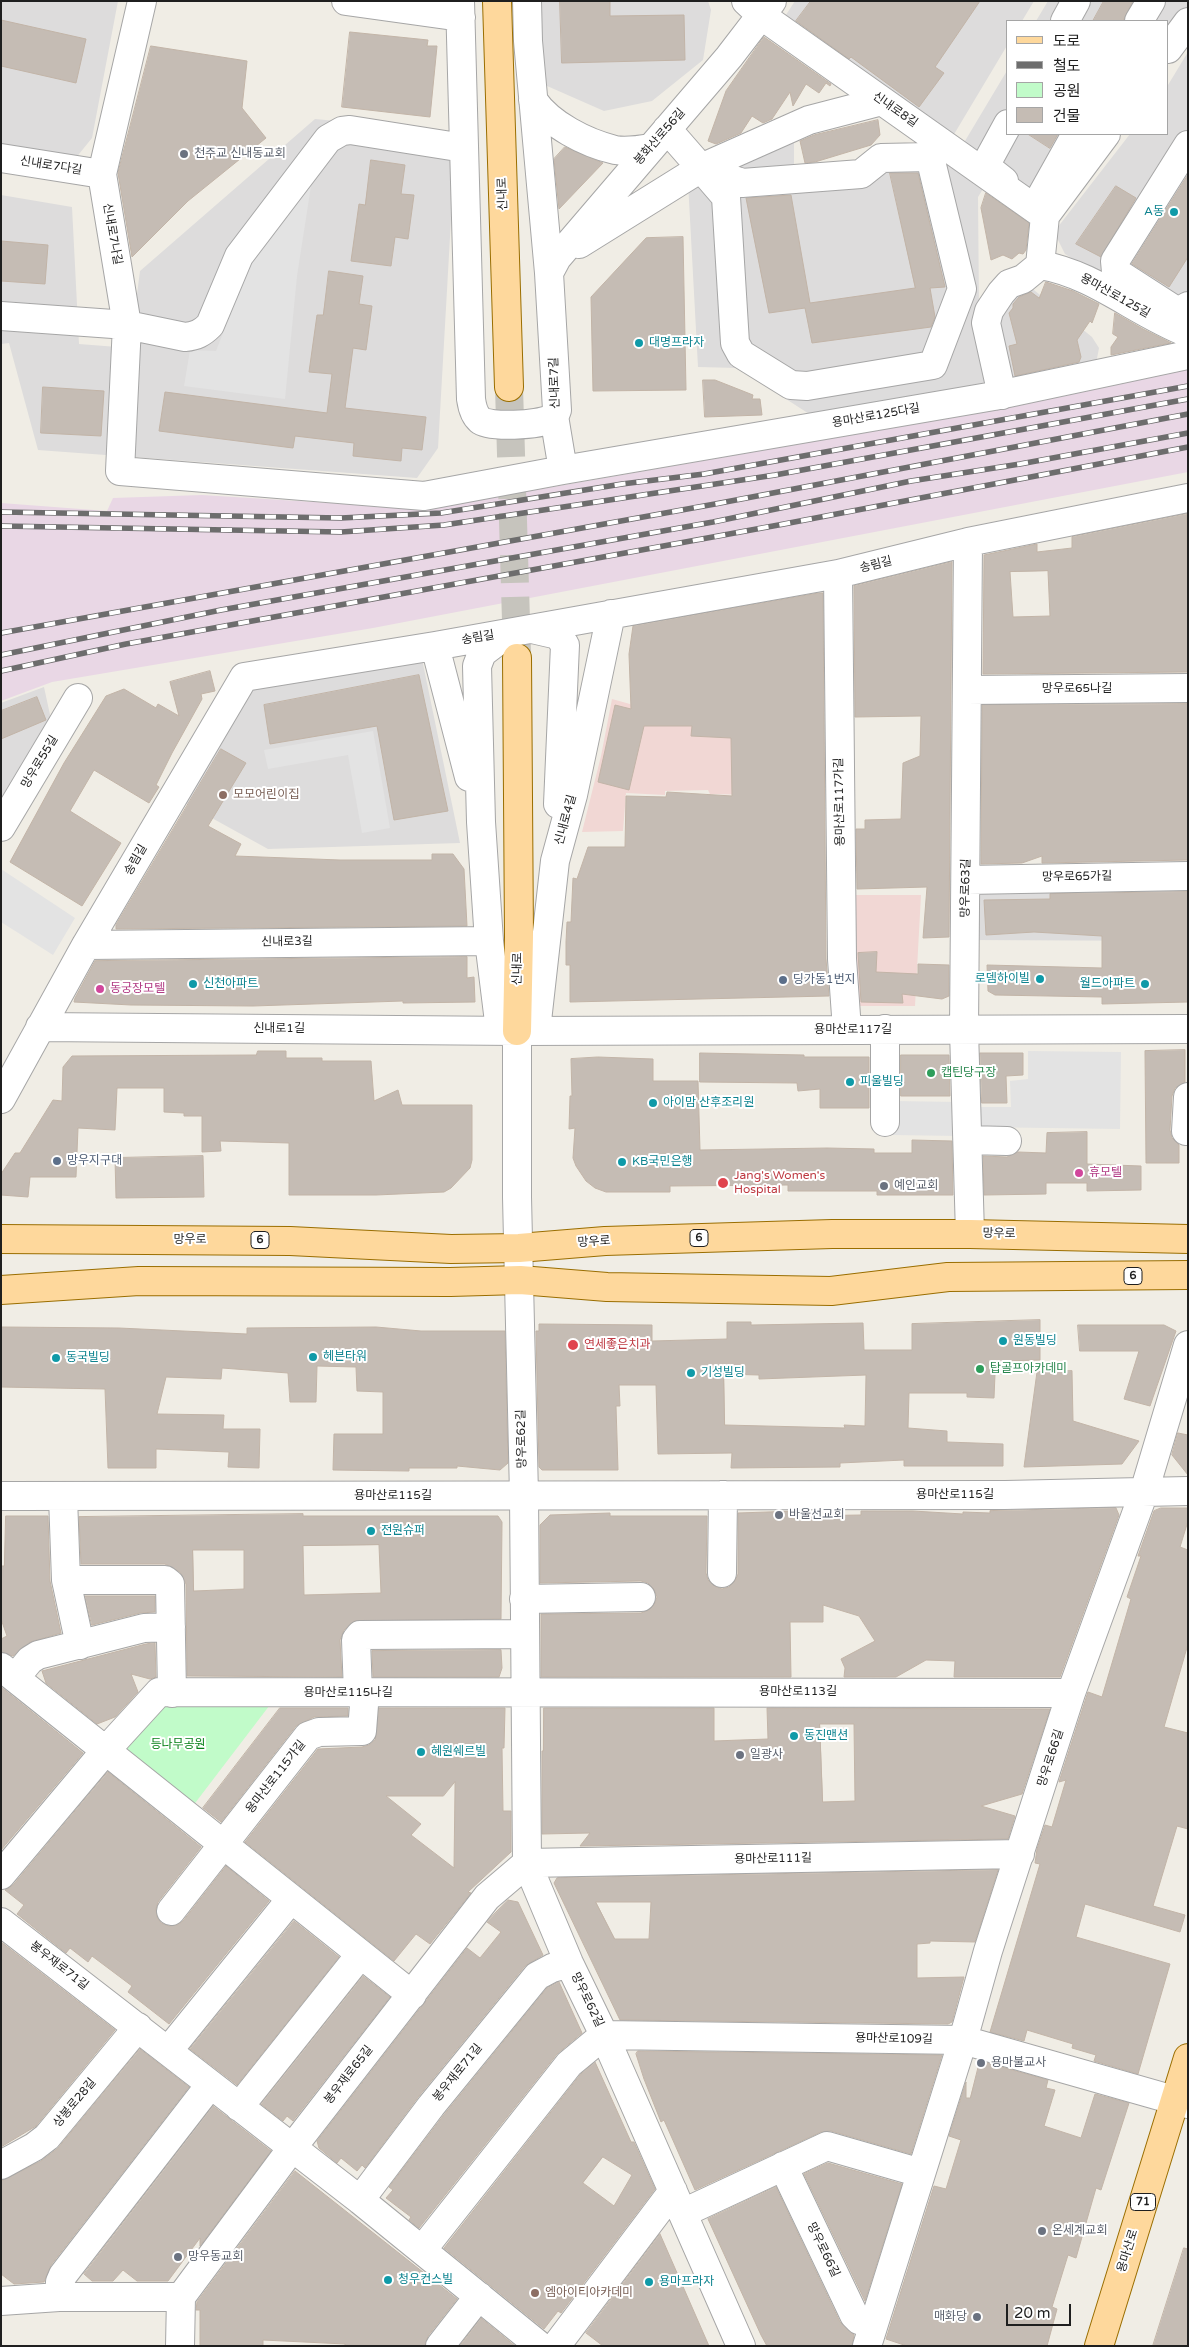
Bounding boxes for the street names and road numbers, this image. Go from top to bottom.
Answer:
street label: 신내로8길 [870,89,920,131]
street label: 봉화산로56길 [632,106,688,168]
street label: 신내로7다길 [19,154,83,178]
street label: 신내로 [495,177,511,211]
street label: 신내로7나길 [99,202,125,266]
street label: 용마산로125길 [1077,271,1153,321]
street label: 신내로7길 [547,357,563,409]
street label: 용마산로125다길 [831,401,921,431]
street label: 송림길 [858,554,894,576]
street label: 송림길 [460,628,496,648]
street label: 망우로65나길 [1042,682,1112,696]
street label: 망우로55길 [19,733,61,791]
street label: 용마산로117가길 [832,757,848,847]
street label: 신내로4길 [552,793,580,847]
street label: 송림길 [121,842,151,878]
street label: 망우로63길 [958,858,974,918]
street label: 망우로65가길 [1042,869,1112,885]
street label: 신내로3길 [261,934,313,950]
street label: 신내로 [511,952,525,986]
street label: 신내로1길 [253,1022,305,1036]
street label: 용마산로117길 [814,1023,892,1037]
street label: 망우로 [982,1227,1016,1241]
road number: 6 [690,1230,708,1246]
road number: 6 [251,1232,269,1248]
street label: 망우로 [173,1233,207,1247]
street label: 망우로 [577,1234,611,1250]
road number: 6 [1124,1268,1142,1284]
street label: 망우로62길 [514,1409,530,1469]
street label: 용마산로115길 [916,1488,994,1502]
street label: 용마산로115길 [354,1489,432,1503]
street label: 용마산로113길 [759,1685,837,1699]
street label: 용마산로115나길 [304,1686,392,1700]
street label: 망우로66길 [1035,1728,1067,1788]
street label: 용마산로115가길 [243,1738,309,1816]
street label: 용마산로111길 [734,1851,812,1867]
street label: 봉우재로71길 [27,1939,91,1993]
street label: 망우로62길 [568,1970,606,2030]
street label: 용마산로109길 [855,2031,933,2047]
street label: 봉우재로71길 [430,2041,486,2105]
street label: 봉우재로65길 [322,2043,376,2107]
street label: 상봉로28길 [50,2076,100,2130]
road number: 71 [1130,2194,1156,2210]
street label: 망우로66길 [804,2220,842,2280]
street label: 용마산로 [1115,2228,1141,2274]

